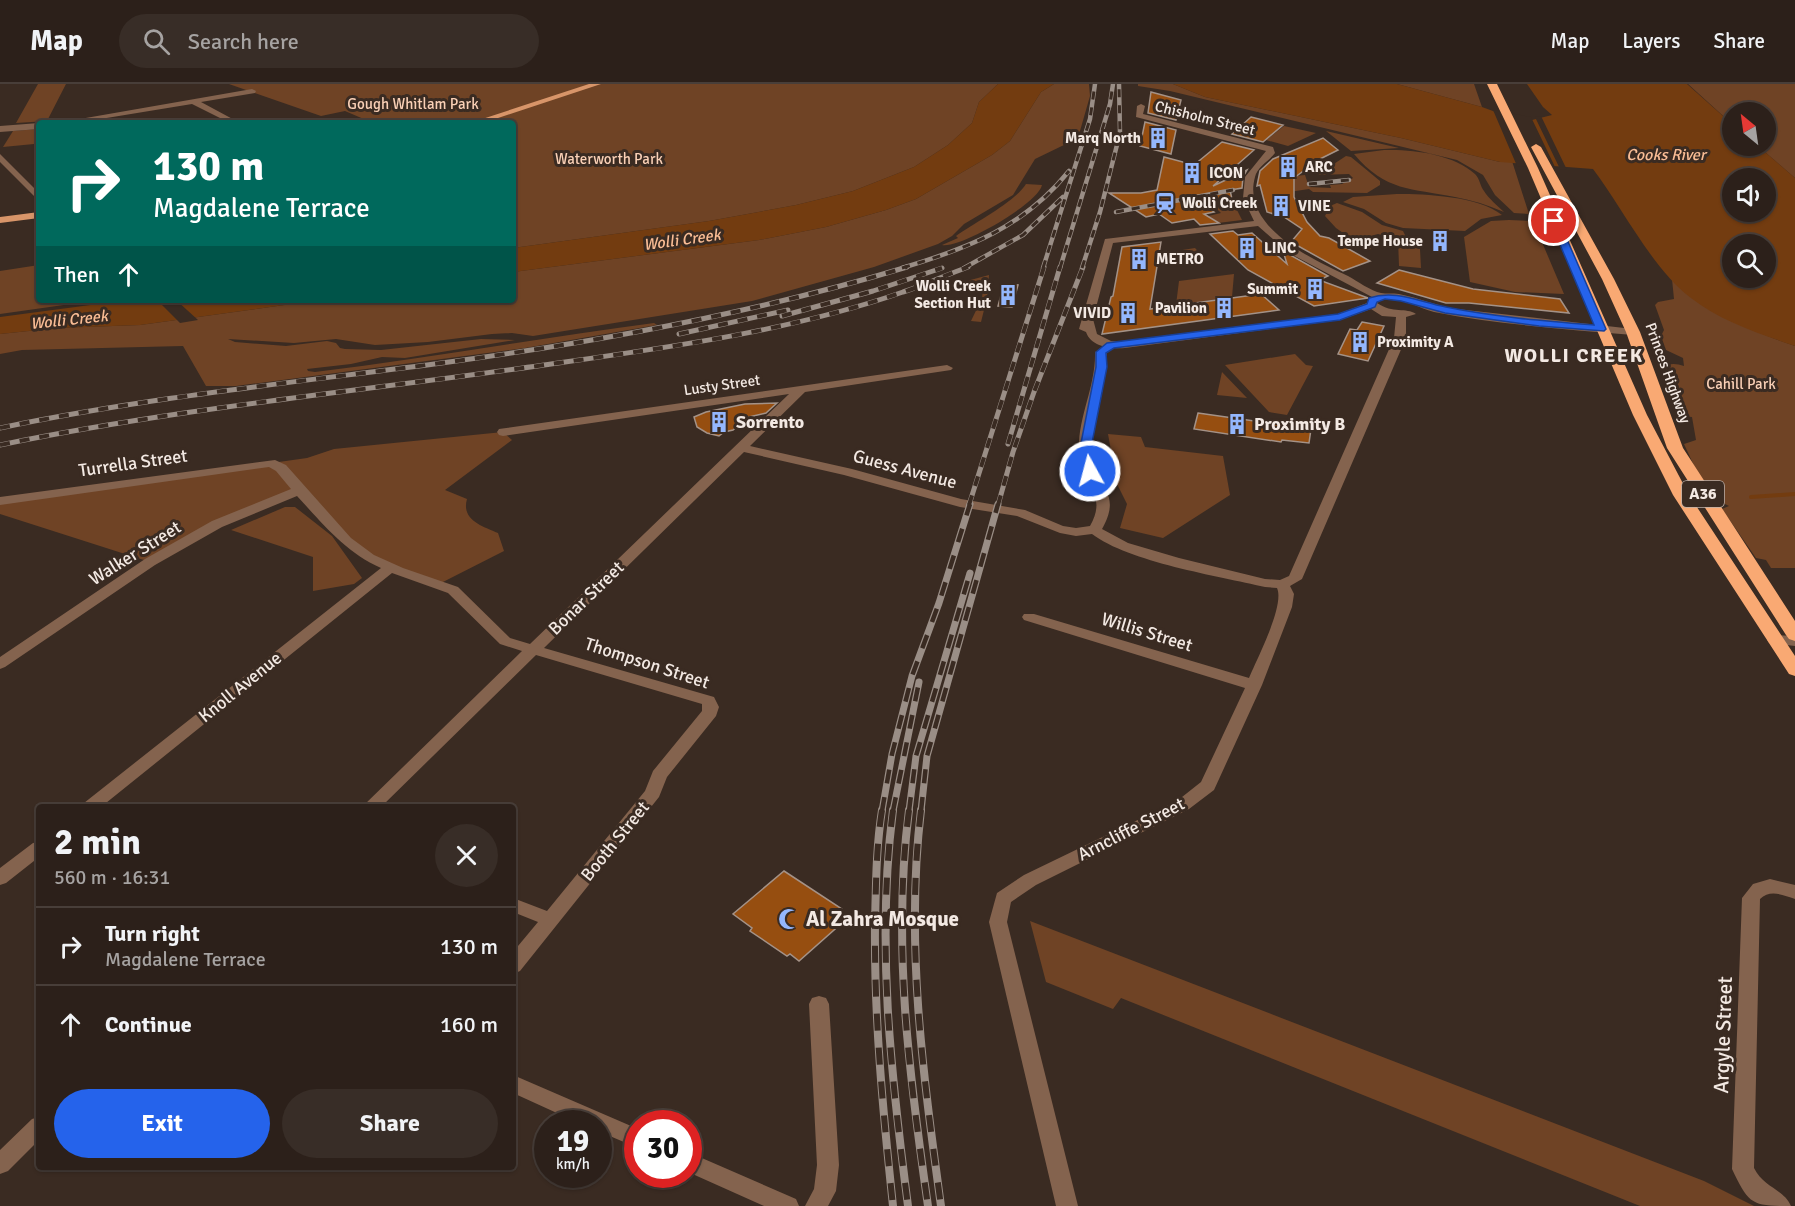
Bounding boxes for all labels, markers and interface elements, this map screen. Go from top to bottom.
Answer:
search box [119,14,539,68]
text: Map [30,24,83,58]
icon: search [140,25,173,58]
text: Search here [188,28,299,55]
text: Map [1551,28,1589,54]
text: Layers [1622,28,1680,54]
text: Share [1713,28,1765,54]
park label: Gough Whitlam Park [347,95,479,113]
street label: Chisholm Street [1153,97,1257,139]
north arrow [1722,102,1776,156]
map controls [1722,102,1776,288]
building icon: Marq North [1146,126,1170,150]
place label: Marq North [1065,129,1141,147]
text: 130 m [153,141,264,192]
icon: right [54,144,132,222]
water label: Cooks River [1626,145,1708,165]
park label: Waterworth Park [555,150,663,168]
building icon: ARC [1276,155,1300,179]
place label: ARC [1305,158,1333,176]
building icon: ICON [1180,161,1204,185]
place label: ICON [1209,164,1243,182]
button: sound [1722,168,1776,222]
station icon: Wolli Creek [1153,191,1177,215]
text: Magdalene Terrace [153,192,370,225]
place label: Wolli Creek [1182,194,1257,212]
building icon: VINE [1269,194,1293,218]
pin [1528,195,1579,246]
place label: VINE [1298,197,1331,215]
icon: arrive [1537,204,1570,237]
water label: Wolli Creek [642,224,724,255]
building icon: Tempe House [1428,229,1452,253]
place label: Tempe House [1338,232,1423,250]
button: search [1722,234,1776,288]
building icon: LINC [1235,236,1259,260]
place label: LINC [1264,239,1296,257]
building icon: METRO [1127,247,1151,271]
place label: METRO [1156,250,1204,268]
icon: ahead [112,258,145,291]
text: Then [54,261,100,288]
place label: Wolli Creek Section Hut [914,277,991,312]
building icon: Summit [1303,277,1327,301]
place label: Summit [1247,280,1298,298]
building icon: Wolli Creek Section Hut [996,283,1020,307]
building icon: Pavilion [1212,296,1236,320]
place label: Pavilion [1155,299,1207,317]
building icon: VIVID [1116,301,1140,325]
place label: VIVID [1073,304,1111,322]
water label: Wolli Creek [29,306,111,334]
street label: Princes Highway [1641,320,1695,426]
building icon: Proximity A [1348,330,1372,354]
place label: Proximity A [1377,333,1454,351]
district label: WOLLI CREEK [1504,343,1644,368]
street label: Lusty Street [683,371,761,399]
park label: Cahill Park [1706,375,1776,393]
building icon: Sorrento [707,410,731,434]
place label: Sorrento [736,411,804,433]
building icon: Proximity B [1225,412,1249,436]
place label: Proximity B [1254,413,1345,435]
position arrow [1058,439,1122,503]
street label: Turrella Street [77,444,189,482]
street label: Guess Avenue [851,445,959,493]
road number: A36 [1682,481,1724,507]
street label: Walker Street [85,516,185,590]
street label: Bonar Street [544,557,628,639]
street label: Willis Street [1099,608,1195,656]
street label: Thompson Street [582,632,712,694]
street label: Knoll Avenue [194,647,286,727]
street label: Arncliffe Street [1074,793,1188,865]
street label: Booth Street [576,797,654,885]
text: 2 min [54,820,141,865]
button: close [435,824,498,887]
text: 560 m · 16:31 [54,865,170,890]
place label: Al Zahra Mosque [806,906,959,932]
mosque icon: Al Zahra Mosque [777,907,801,931]
text: Turn right [105,920,200,947]
icon: right [54,930,87,963]
text: 130 m [440,933,498,960]
text: Magdalene Terrace [105,947,266,972]
street label: Argyle Street [1708,976,1738,1094]
icon: ahead [54,1008,87,1041]
text: Continue [105,1011,192,1038]
text: 160 m [440,1011,498,1038]
button: Exit [54,1089,270,1158]
button: Share [282,1089,498,1158]
speed limit sign: 30 [624,1110,702,1188]
text: 19 [557,1123,589,1160]
text: km/h [556,1155,590,1173]

